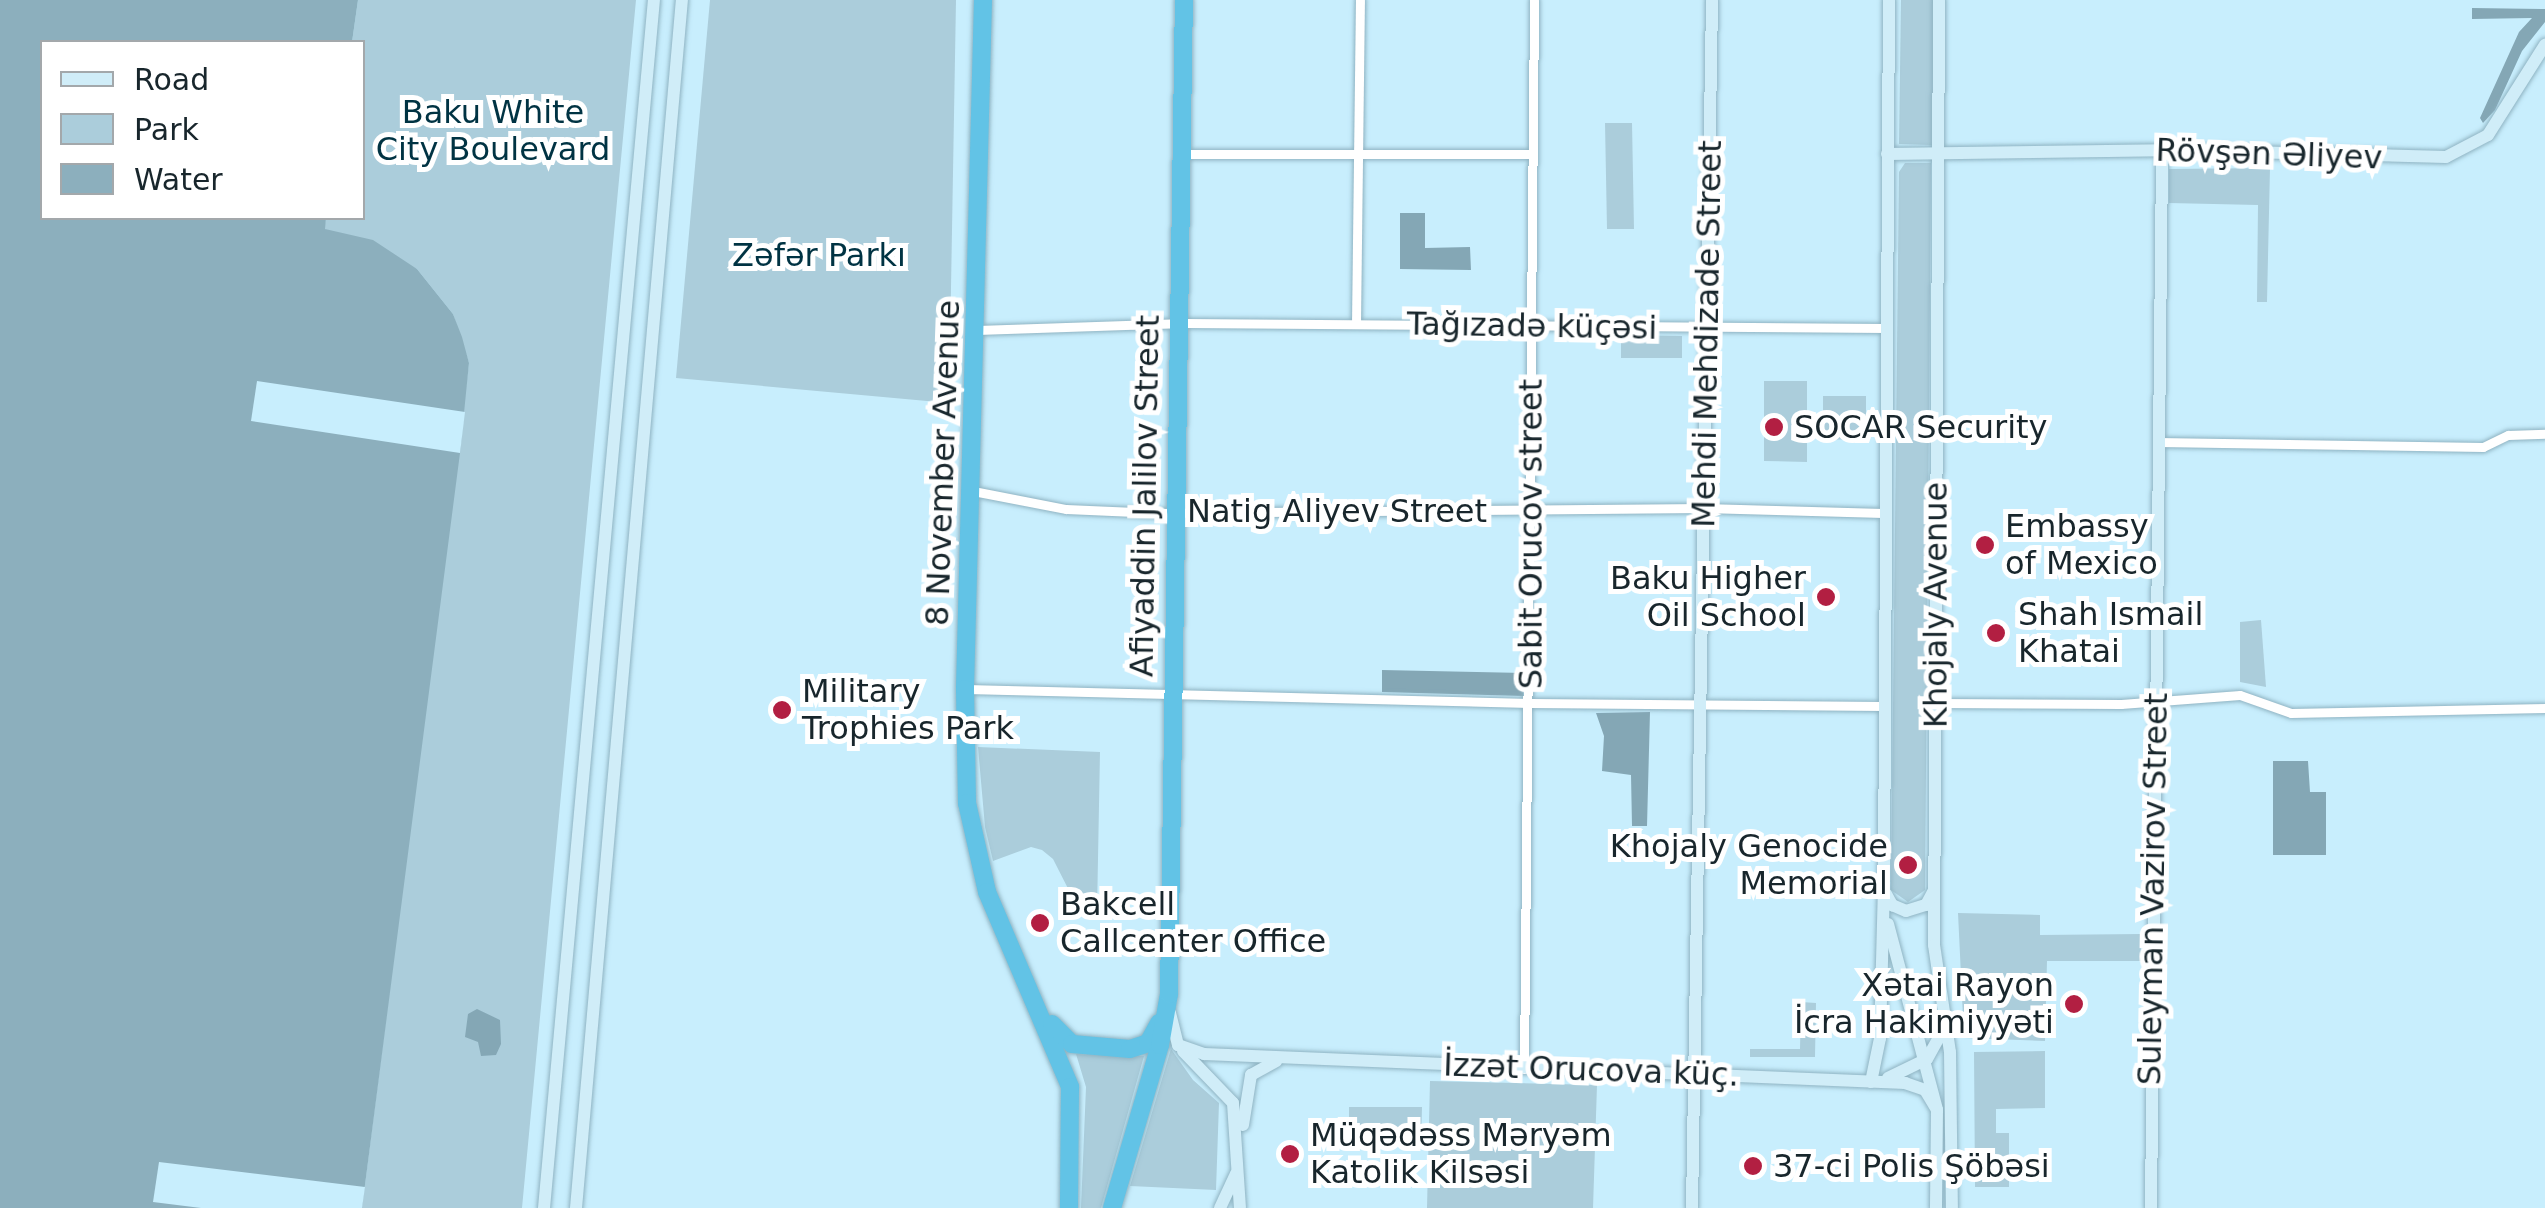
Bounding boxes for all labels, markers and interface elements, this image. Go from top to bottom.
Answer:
legend [40,40,365,220]
text: Road [134,62,209,97]
park label: Baku White City Boulevard [376,94,610,169]
text: Park [134,112,199,147]
street label: Rövşən Əliyev [2155,131,2383,177]
street label: Mehdi Mehdizade Street [1684,140,1730,528]
text: Water [134,162,223,197]
park label: Zəfər Parkı [732,236,906,274]
street label: 8 November Avenue [918,299,968,627]
street label: Tağızadə küçəsi [1407,305,1657,347]
street label: Afiyaddin Jalilov Street [1123,315,1167,677]
street label: Sabit Orucov street [1512,379,1550,689]
place label: SOCAR Security [1794,408,2048,446]
marker: SOCAR Security [1763,416,1785,438]
street label: Khojaly Avenue [1917,482,1955,728]
street label: Natig Aliyev Street [1187,492,1487,530]
place label: Embassy of Mexico [2005,508,2158,583]
marker: Embassy of Mexico [1974,534,1996,556]
place label: Baku Higher Oil School [1610,560,1806,635]
marker: Baku Higher Oil School [1815,586,1837,608]
place label: Shah Ismail Khatai [2018,596,2203,671]
marker: Shah Ismail Khatai [1983,620,2009,646]
place label: Military Trophies Park [802,673,1014,748]
street label: Suleyman Vazirov Street [2130,692,2176,1086]
marker: Military Trophies Park [771,699,793,721]
place label: Khojaly Genocide Memorial [1610,828,1888,903]
marker: Khojaly Genocide Memorial [1897,854,1919,876]
place label: Bakcell Callcenter Office [1060,886,1326,961]
marker: Bakcell Callcenter Office [1029,912,1051,934]
place label: Xətai Rayon İcra Hakimiyyəti [1794,967,2054,1042]
marker: Xətai Rayon İcra Hakimiyyəti [2063,993,2085,1015]
street label: İzzət Orucova küç. [1443,1046,1739,1094]
place label: Müqədəss Məryəm Katolik Kilsəsi [1310,1117,1612,1192]
marker: Müqədəss Məryəm Katolik Kilsəsi [1279,1143,1301,1165]
place label: 37-ci Polis Şöbəsi [1773,1147,2050,1185]
marker: 37-ci Polis Şöbəsi [1742,1155,1764,1177]

